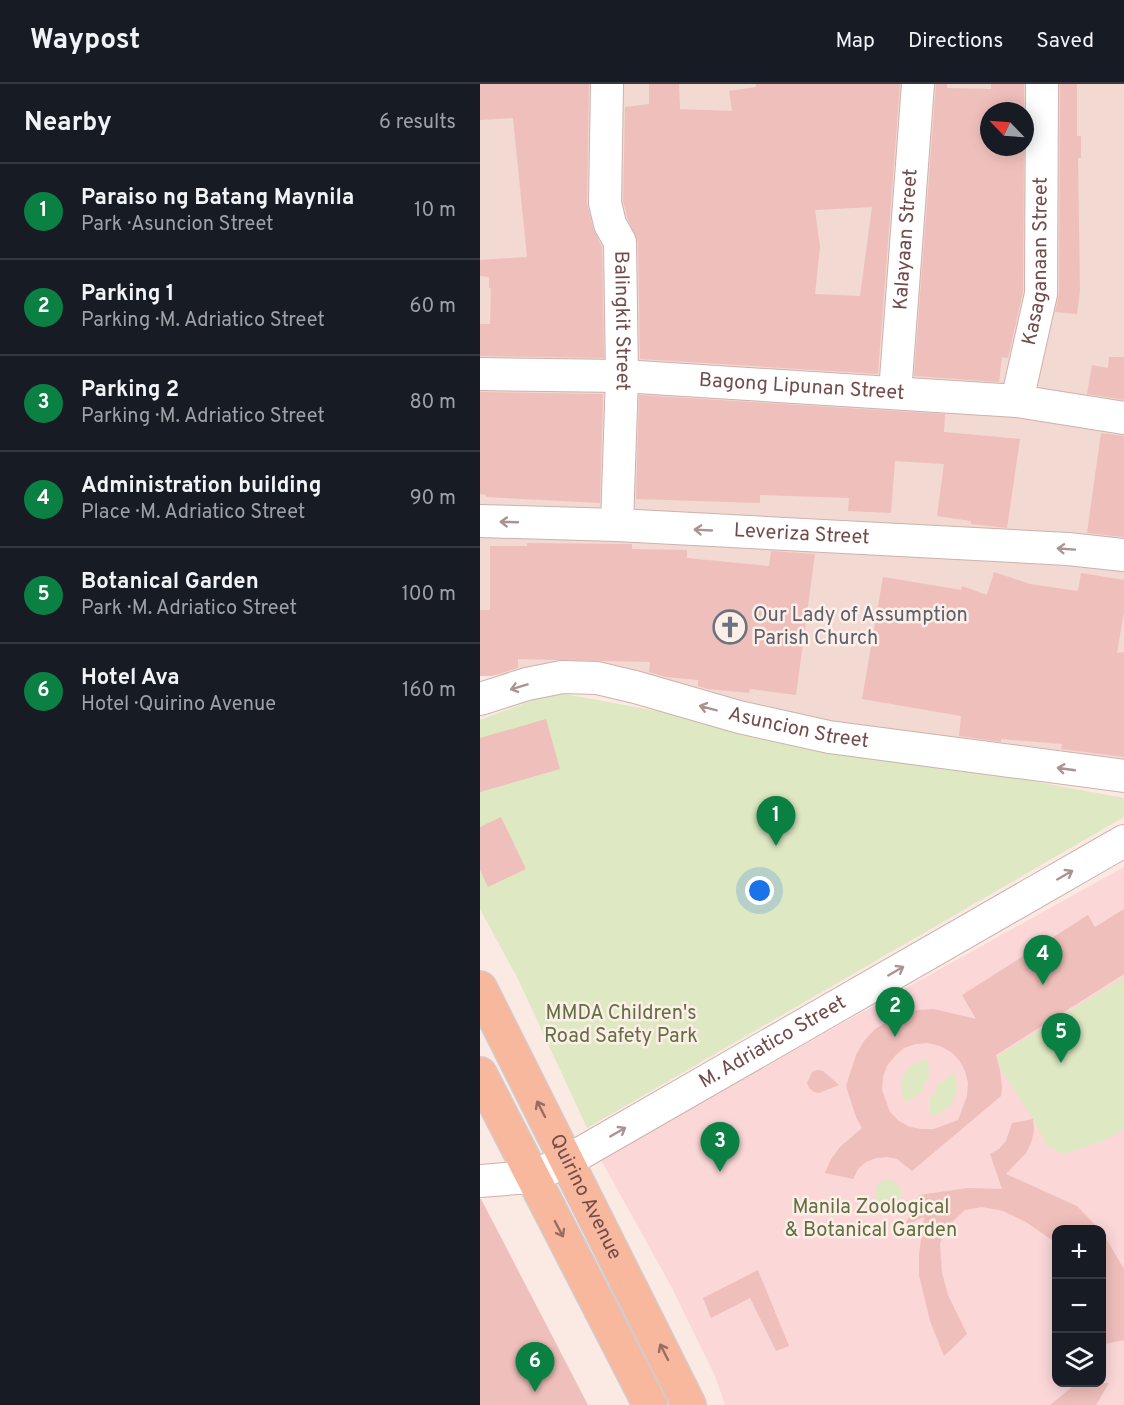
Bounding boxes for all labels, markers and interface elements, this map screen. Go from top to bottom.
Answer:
text: Waypost [30,23,140,59]
text: Map [835,28,875,55]
text: Directions [908,28,1003,55]
text: Saved [1036,28,1094,55]
north arrow [980,102,1034,156]
text: Nearby [24,107,112,140]
text: 6 results [379,110,456,136]
street label: Kalayaan Street [888,168,925,311]
street label: Kasaganaan Street [1017,177,1055,348]
text: Paraiso ng Batang Maynila [81,185,354,212]
text: 1 [40,198,48,224]
text: 10 m [414,198,456,224]
text: Park · Asuncion Street [81,212,274,238]
street label: Balingkit Street [607,251,635,391]
text: Parking 1 [81,281,175,308]
text: 2 [37,294,50,320]
text: 60 m [410,294,456,320]
text: Parking · M. Adriatico Street [81,308,325,334]
street label: Bagong Lipunan Street [698,368,905,407]
text: Parking 2 [81,377,179,404]
text: 3 [38,390,50,416]
text: 80 m [410,390,456,416]
text: Parking · M. Adriatico Street [81,404,325,430]
text: Administration building [81,473,321,500]
text: 4 [37,486,50,512]
text: 90 m [410,486,456,512]
text: Place · M. Adriatico Street [81,500,305,526]
one-way arrow [499,516,519,528]
street label: Leveriza Street [733,518,870,551]
one-way arrow [694,525,714,536]
one-way arrow [1056,543,1076,554]
text: Botanical Garden [81,569,259,596]
text: 5 [37,582,50,608]
text: 100 m [401,582,456,608]
text: Park · M. Adriatico Street [81,596,297,622]
place label: Our Lady of Assumption Parish Church [753,603,968,652]
church icon: Our Lady of Assumption Parish Church [712,609,748,645]
text: Hotel Ava [81,665,179,692]
text: 6 [37,678,50,704]
text: 160 m [402,678,456,704]
one-way arrow [510,682,529,693]
text: Hotel · Quirino Avenue [81,692,276,718]
one-way arrow [699,702,718,713]
street label: Asuncion Street [725,702,870,755]
one-way arrow [1057,763,1076,774]
pin: 1 [756,796,796,846]
one-way arrow [1056,868,1073,880]
your location [745,876,774,905]
pin: 4 [1024,936,1062,985]
one-way arrow [887,965,904,977]
pin: 2 [876,988,914,1037]
street label: M. Adriatico Street [695,990,851,1095]
park label: MMDA Children's Road Safety Park [544,1001,698,1050]
pin: 5 [1042,1014,1080,1063]
one-way arrow [534,1100,546,1118]
pin: 3 [700,1122,740,1172]
one-way arrow [609,1126,626,1138]
street label: Quirino Avenue [542,1130,627,1264]
park label: Manila Zoological & Botanical Garden [785,1195,957,1244]
one-way arrow [553,1219,565,1237]
map controls [1052,1225,1106,1387]
button: + [1052,1225,1106,1279]
button: − [1052,1279,1106,1333]
button: layers [1052,1333,1106,1387]
pin: 6 [516,1342,554,1392]
one-way arrow [658,1344,669,1362]

